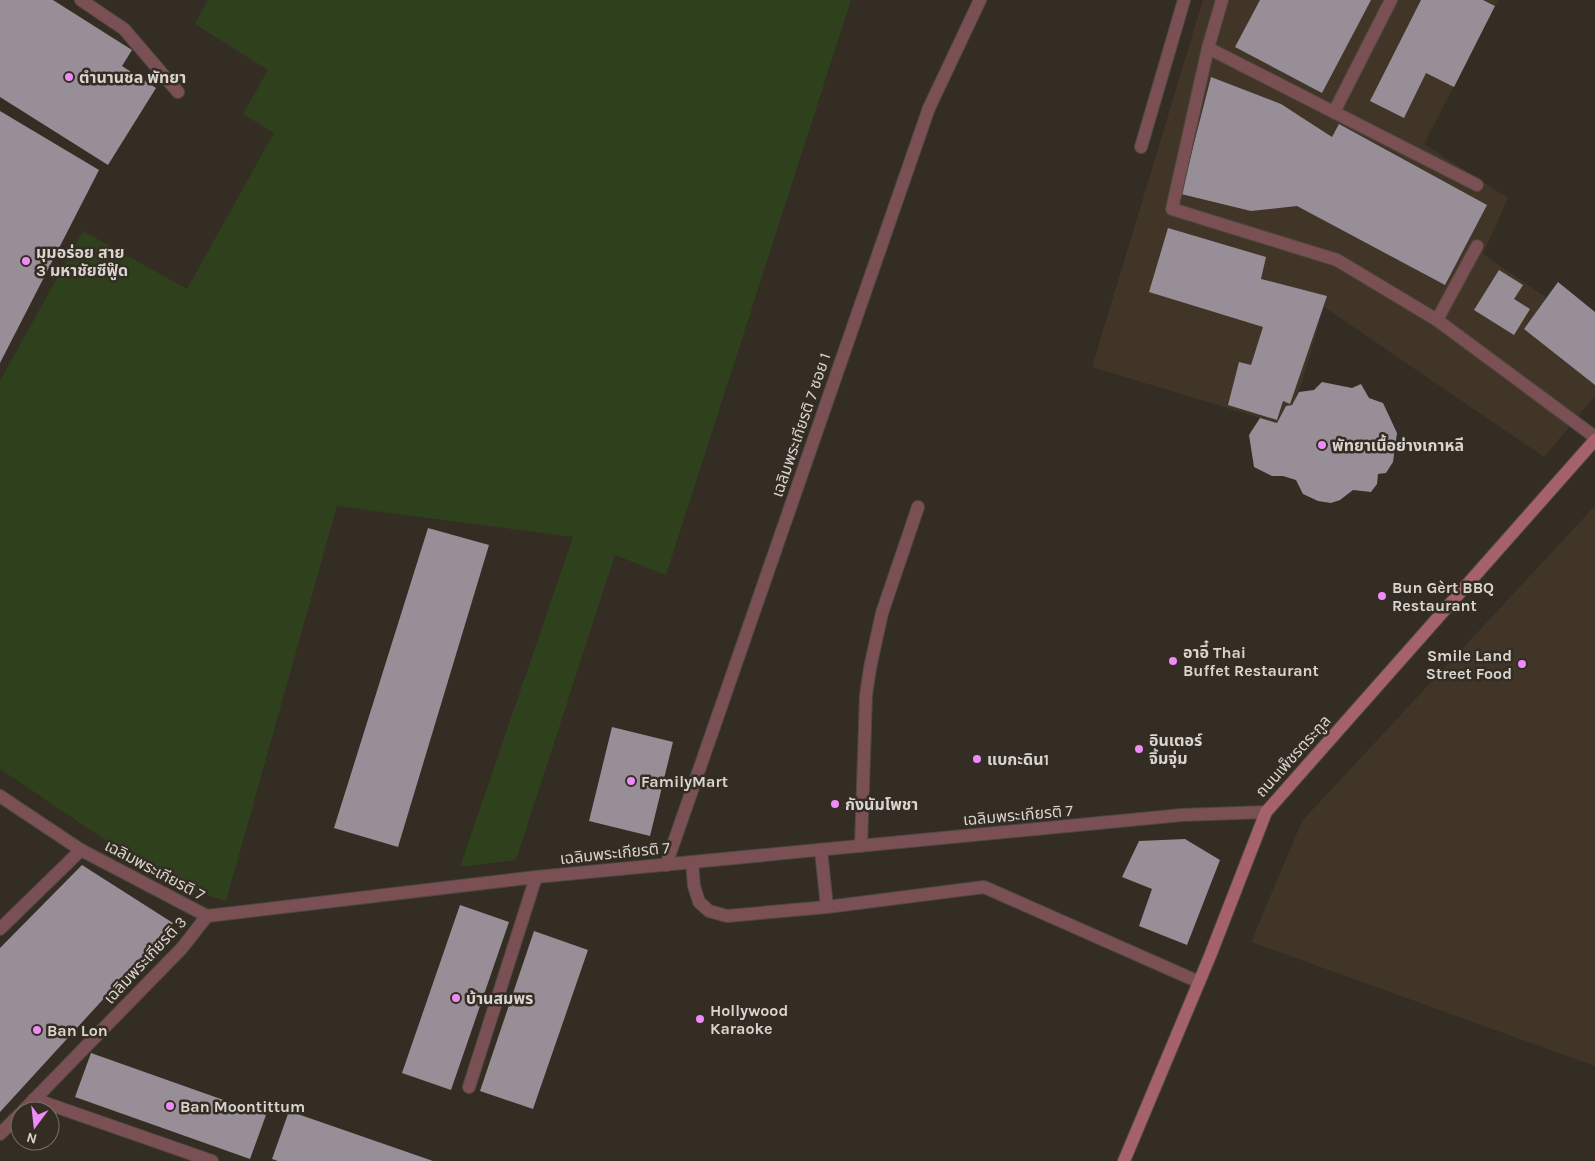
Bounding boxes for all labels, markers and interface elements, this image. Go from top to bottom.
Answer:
place label: ตำนานชล พัทยา [79,68,186,87]
marker: ตำนานชล พัทยา [63,71,75,83]
place label: มุมอร่อย สาย 3 มหาชัยซีฟู๊ด [36,243,128,281]
marker: มุมอร่อย สาย 3 มหาชัยซีฟู๊ด [20,255,32,267]
street label: เฉลิมพระเกียรติ 7 ซอย 1 [767,350,835,500]
place label: พัทยาเนื้อย่างเกาหลี [1332,434,1464,455]
marker: พัทยาเนื้อย่างเกาหลี [1316,439,1328,451]
place label: Bun Gèrt BBQ Restaurant [1392,578,1494,615]
marker: Bun Gèrt BBQ Restaurant [1376,590,1388,602]
place label: อาอี๋ Thai Buffet Restaurant [1183,640,1319,680]
place label: Smile Land Street Food [1426,646,1512,683]
marker: อาอี๋ Thai Buffet Restaurant [1167,655,1179,667]
marker: Smile Land Street Food [1516,658,1528,670]
street label: ถนนเพ็ชรตระกูล [1251,711,1335,801]
place label: อินเตอร์ จิ้มจุ่ม [1149,731,1203,768]
marker: อินเตอร์ จิ้มจุ่ม [1133,743,1145,755]
place label: แบกะดิน1 [987,750,1049,769]
marker: แบกะดิน1 [971,753,983,765]
place label: FamilyMart [641,772,728,791]
marker: FamilyMart [625,775,637,787]
place label: กังนัมโพชา [845,795,918,814]
marker: กังนัมโพชา [829,798,841,810]
street label: เฉลิมพระเกียรติ 7 [962,801,1074,829]
street label: เฉลิมพระเกียรติ 7 [102,836,209,905]
street label: เฉลิมพระเกียรติ 7 [559,838,671,868]
street label: เฉลิมพระเกียรติ 3 [100,912,190,1008]
place label: บ้านสมพร [466,989,533,1008]
marker: บ้านสมพร [450,992,462,1004]
place label: Hollywood Karaoke [710,1001,788,1038]
marker: Hollywood Karaoke [694,1013,706,1025]
place label: Ban Lon [47,1021,108,1040]
marker: Ban Lon [31,1024,43,1036]
place label: Ban Moontittum [180,1097,305,1116]
marker: Ban Moontittum [164,1100,176,1112]
north arrow [10,1101,60,1151]
text: N [25,1129,39,1148]

